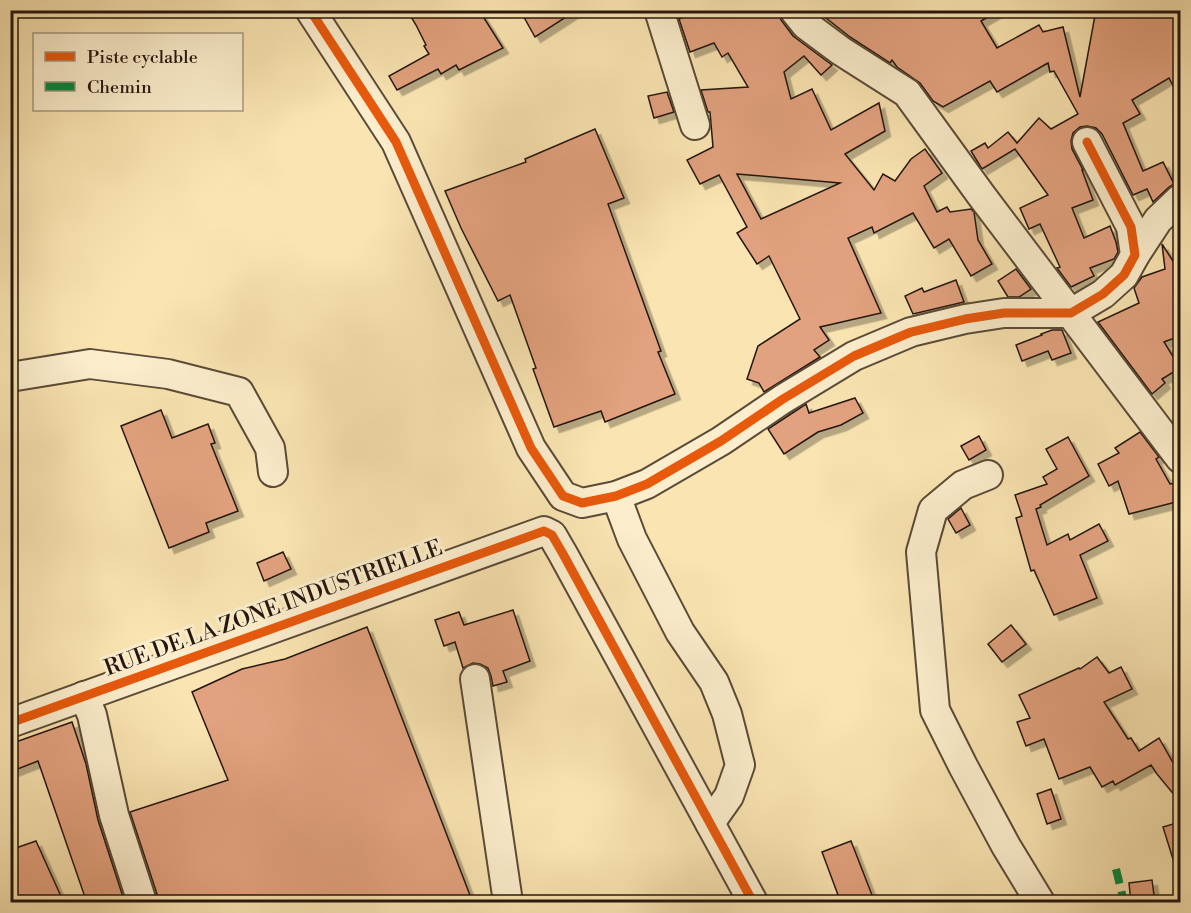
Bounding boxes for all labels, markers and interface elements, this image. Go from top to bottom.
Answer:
legend [33,33,243,111]
text: Piste cyclable [87,46,198,69]
text: Chemin [87,76,152,99]
street label: RUE DE LA ZONE INDUSTRIELLE [101,535,446,682]

